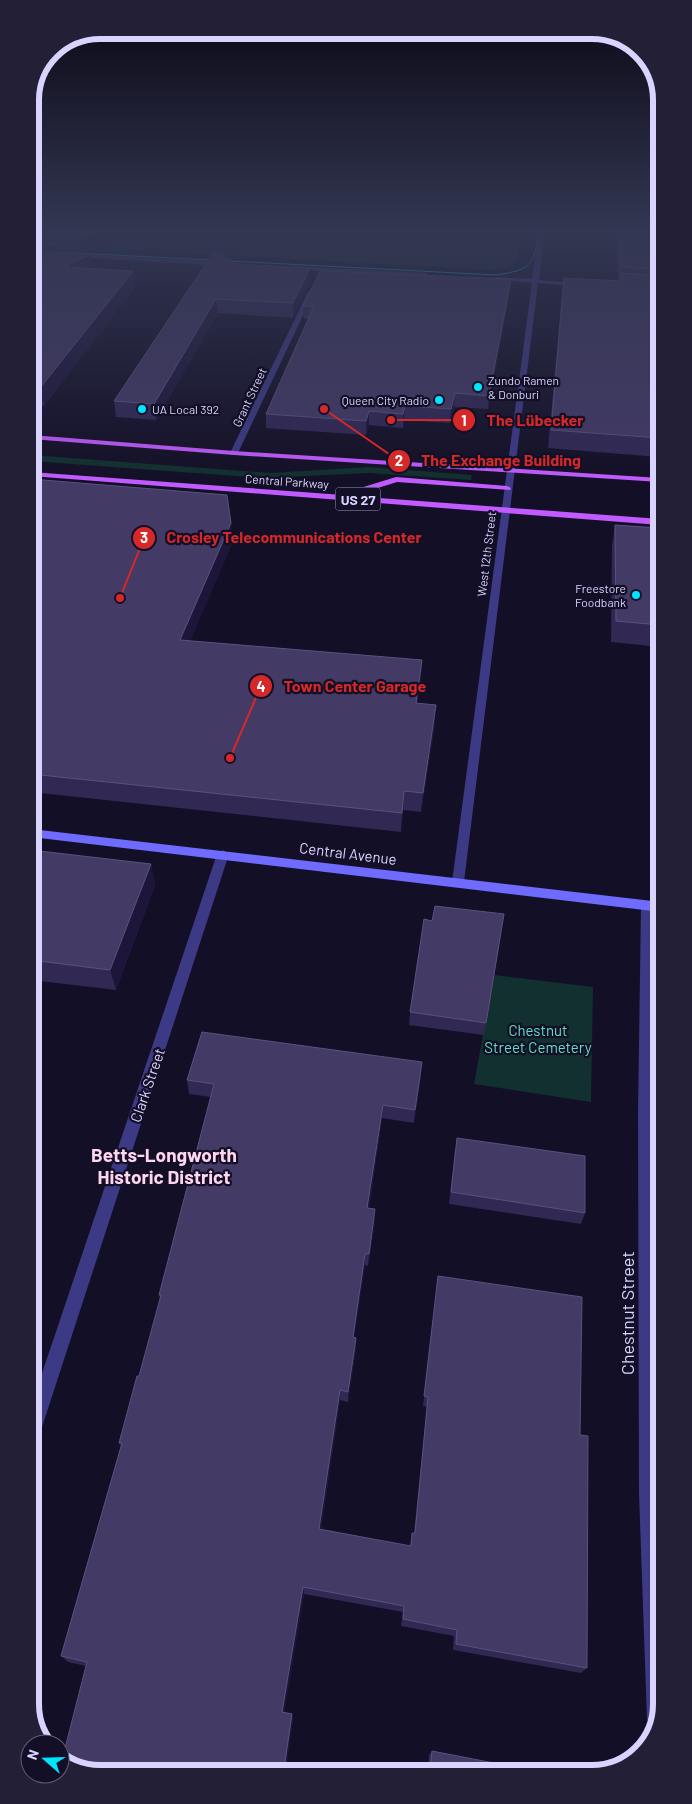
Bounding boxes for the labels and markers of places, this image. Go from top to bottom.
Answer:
place label: Zundo Ramen & Donburi [488,373,559,401]
marker: Zundo Ramen & Donburi [472,381,484,393]
place label: Queen City Radio [342,393,429,407]
marker: Queen City Radio [433,394,445,406]
place label: UA Local 392 [152,402,219,416]
marker: UA Local 392 [136,403,148,415]
callout: The Lübecker [452,405,594,436]
callout: The Exchange Building [386,445,591,476]
callout: Crosley Telecommunications Center [131,522,431,553]
place label: Freestore Foodbank [575,581,626,609]
marker: Freestore Foodbank [630,589,642,601]
callout: Town Center Garage [248,671,436,702]

